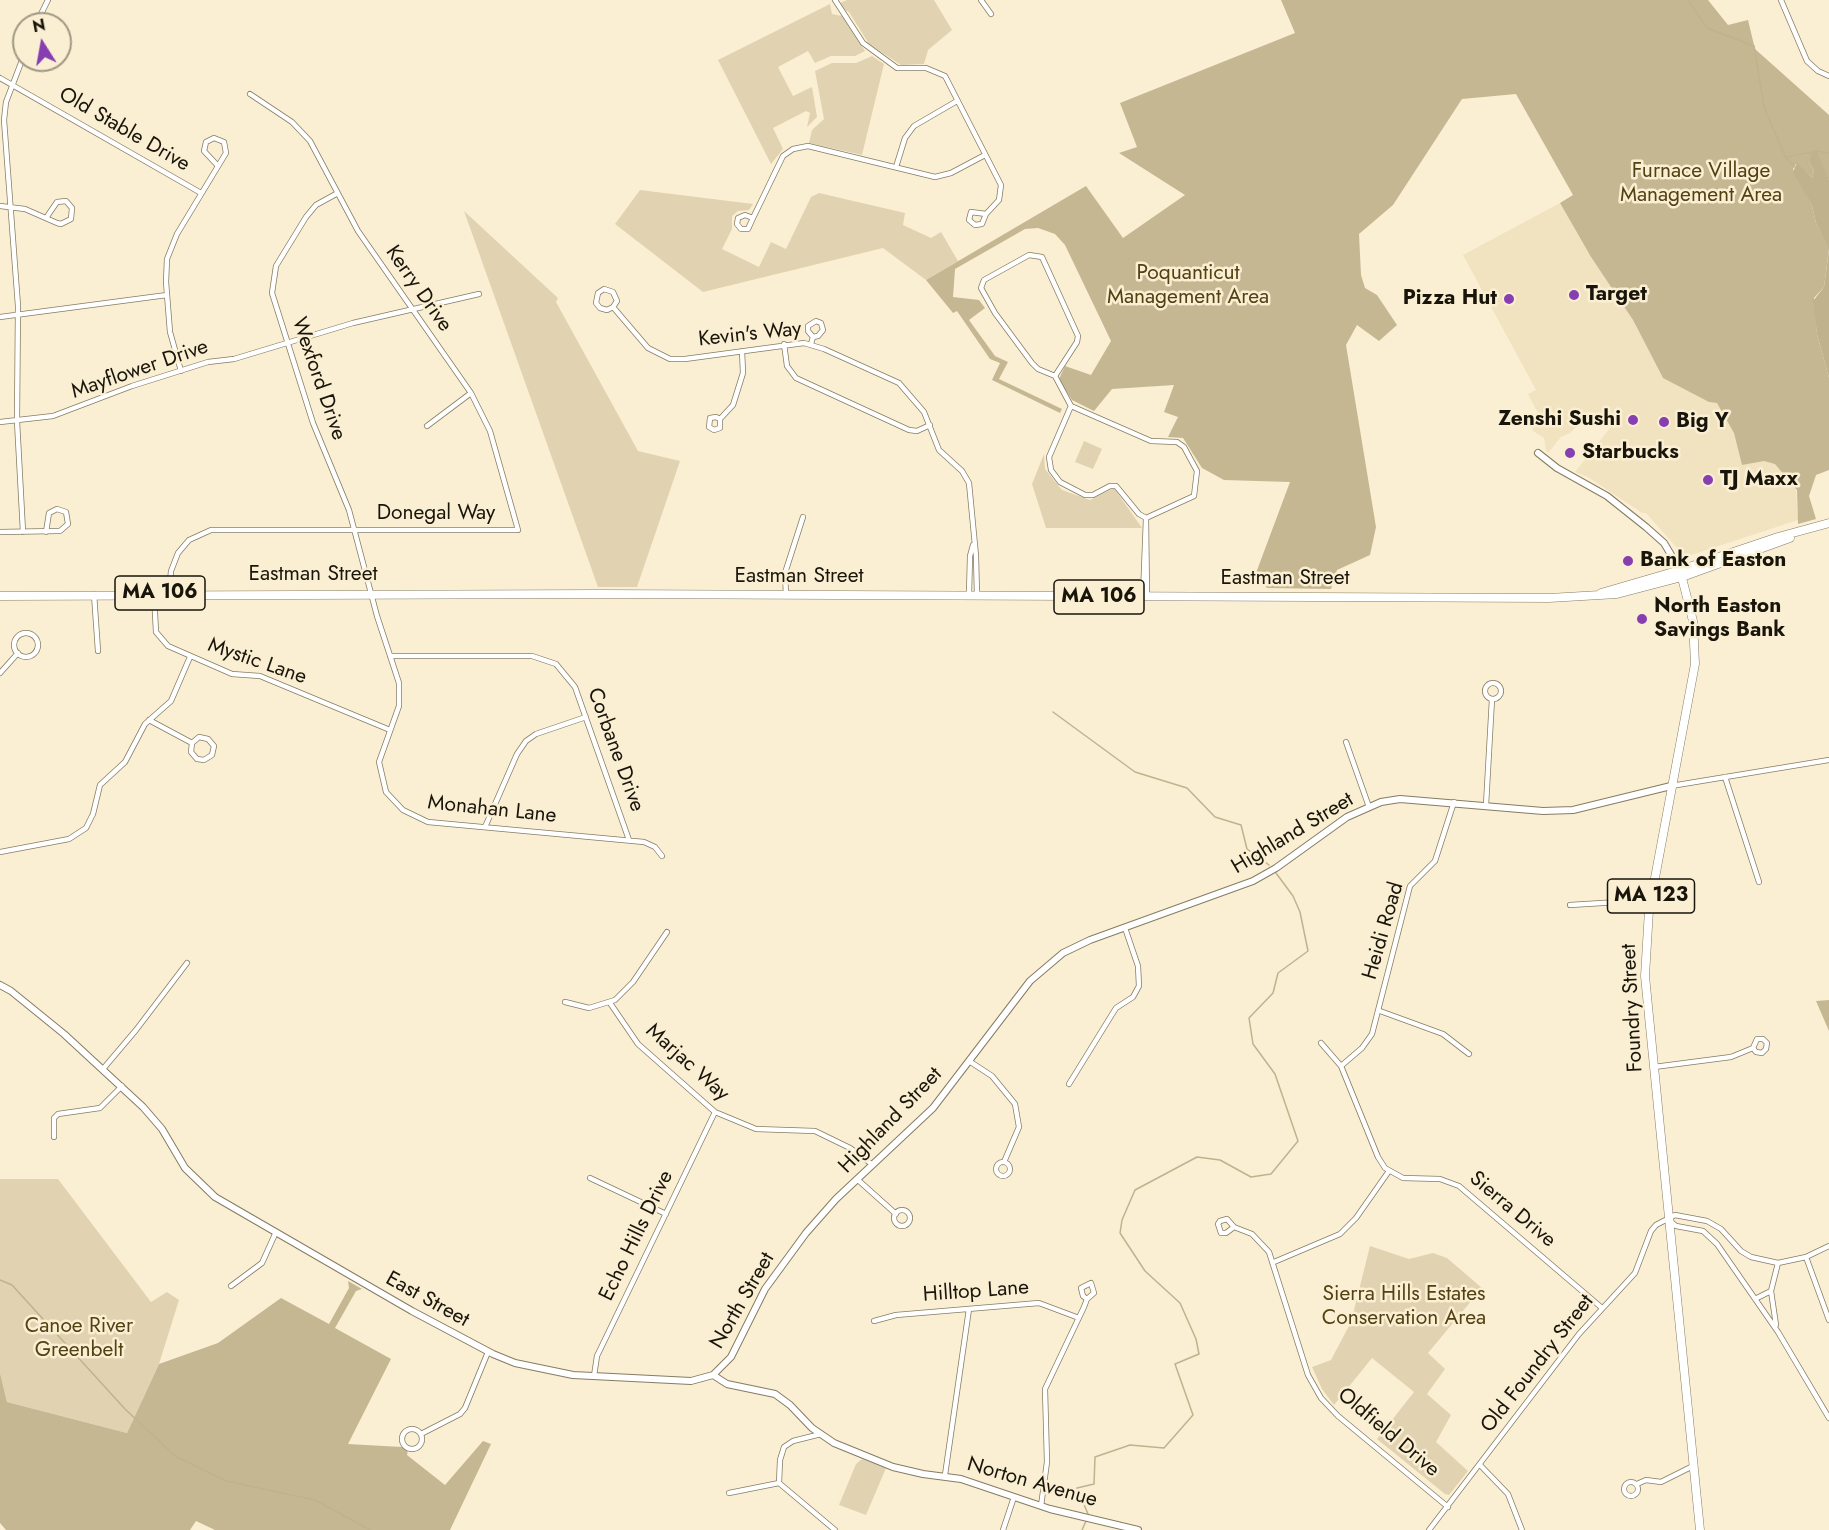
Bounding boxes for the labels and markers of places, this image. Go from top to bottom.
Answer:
place label: Target [1586,282,1647,308]
place label: Pizza Hut [1403,286,1497,312]
marker: Target [1567,288,1581,302]
marker: Pizza Hut [1502,292,1516,306]
place label: Zenshi Sushi [1498,407,1621,433]
place label: Big Y [1676,409,1729,435]
marker: Zenshi Sushi [1626,413,1640,427]
marker: Big Y [1657,415,1671,429]
place label: Starbucks [1582,440,1679,466]
marker: Starbucks [1563,446,1577,460]
place label: TJ Maxx [1720,467,1798,493]
marker: TJ Maxx [1701,473,1715,487]
place label: Bank of Easton [1640,548,1786,574]
marker: Bank of Easton [1621,554,1635,568]
place label: North Easton Savings Bank [1654,594,1785,644]
marker: North Easton Savings Bank [1635,612,1649,626]

